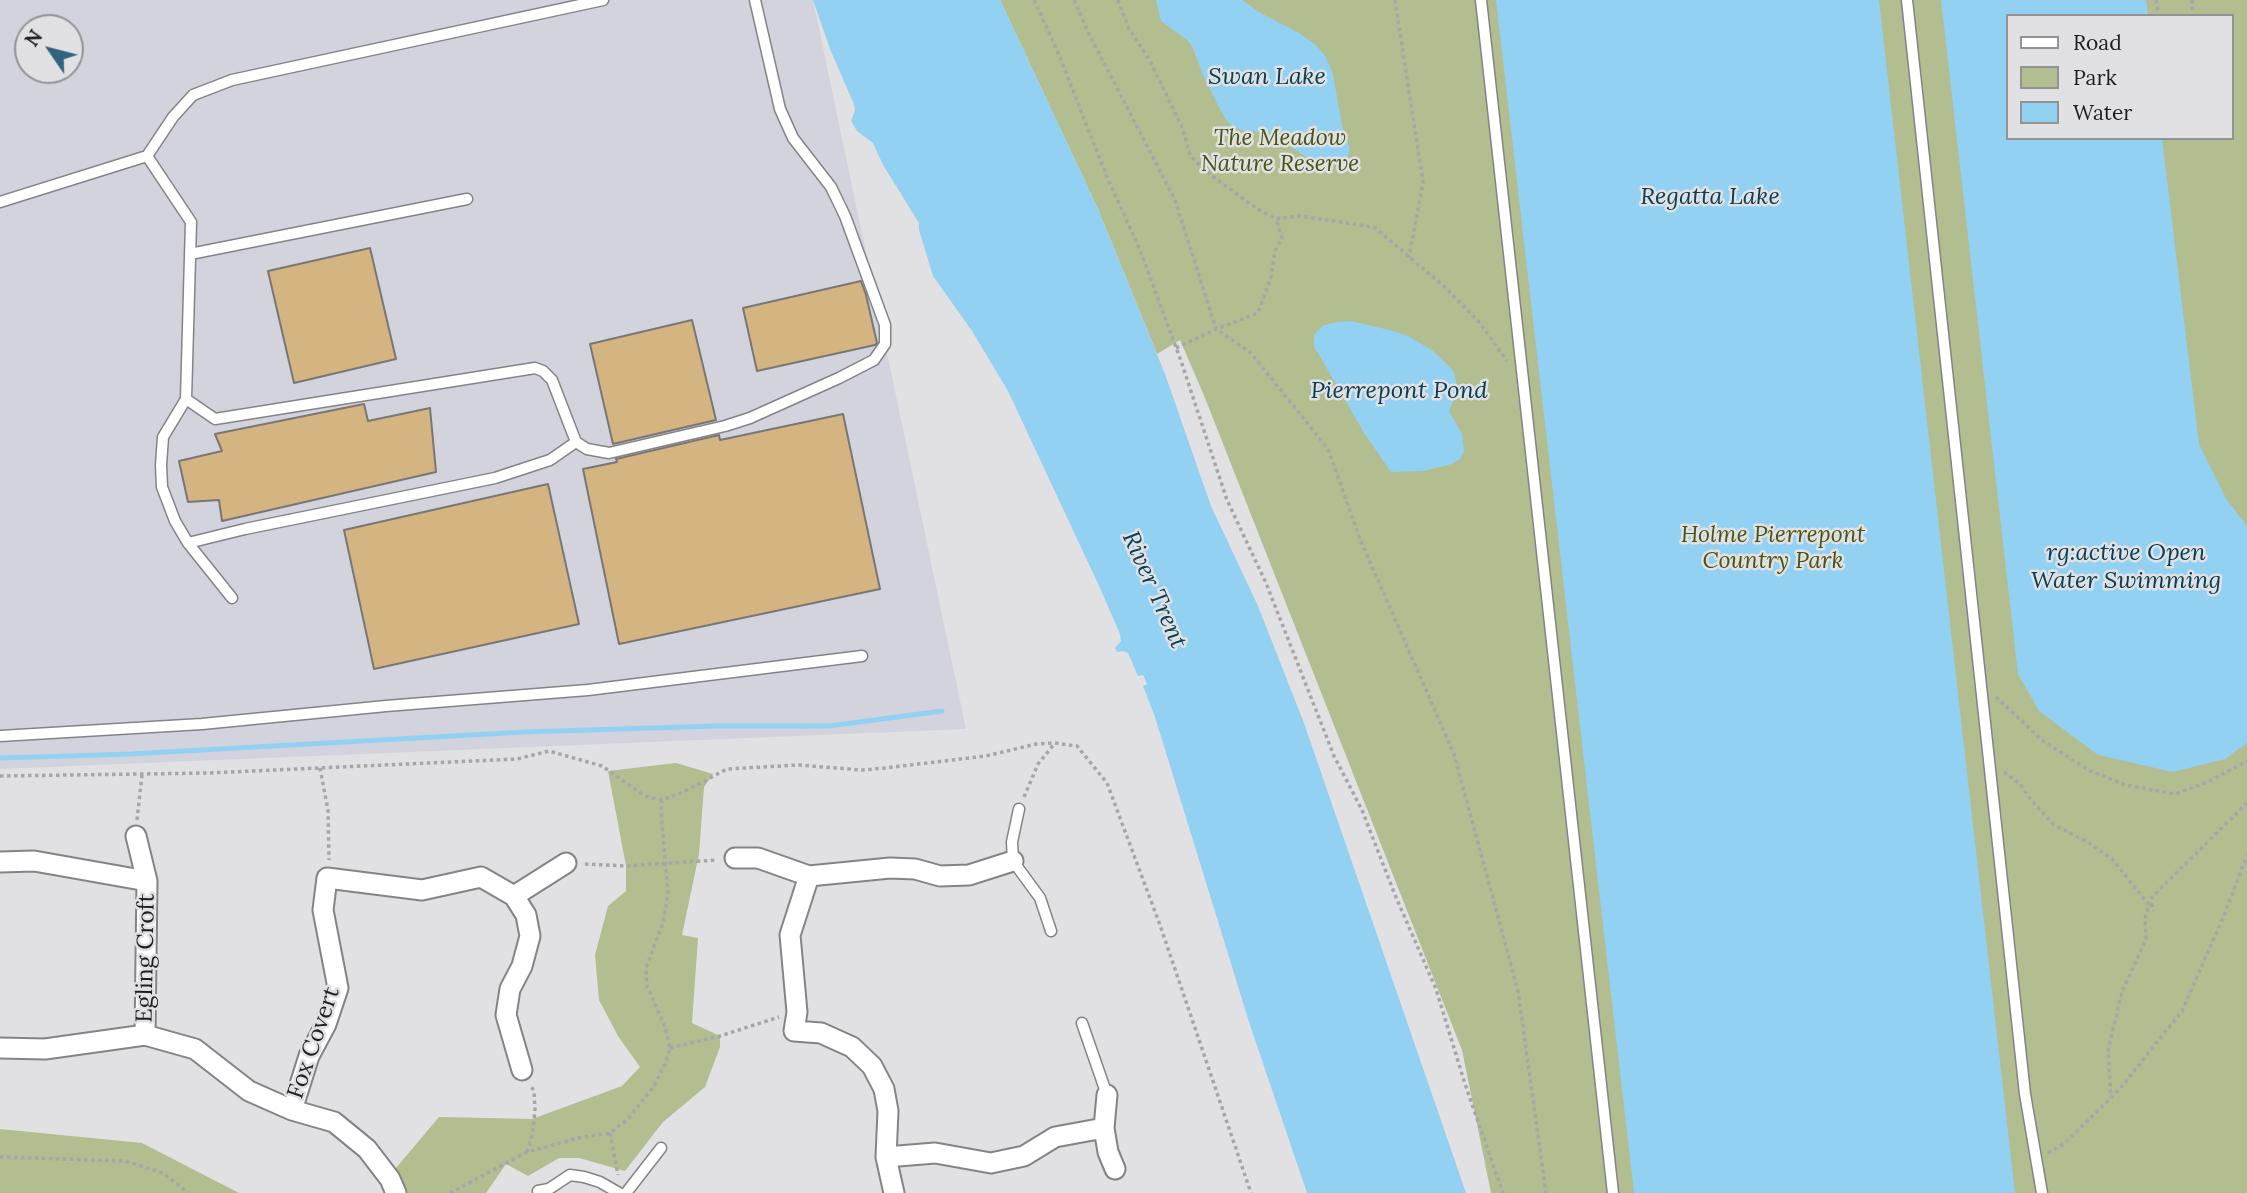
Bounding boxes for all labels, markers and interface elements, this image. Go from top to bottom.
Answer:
north arrow [14,14,84,84]
legend [2006,14,2233,140]
text: N [19,25,47,51]
text: Road [2073,29,2122,56]
water label: Swan Lake [1208,63,1326,91]
text: Park [2073,64,2117,91]
text: Water [2073,99,2132,126]
park label: The Meadow Nature Reserve [1201,124,1359,178]
water label: Regatta Lake [1640,183,1780,211]
water label: Pierrepont Pond [1310,377,1488,405]
park label: Holme Pierrepont Country Park [1681,521,1865,575]
water label: River Trent [1115,527,1193,653]
water label: rg:active Open Water Swimming [2031,539,2221,595]
street label: Egling Croft [131,893,161,1023]
street label: Fox Covert [282,984,346,1102]

